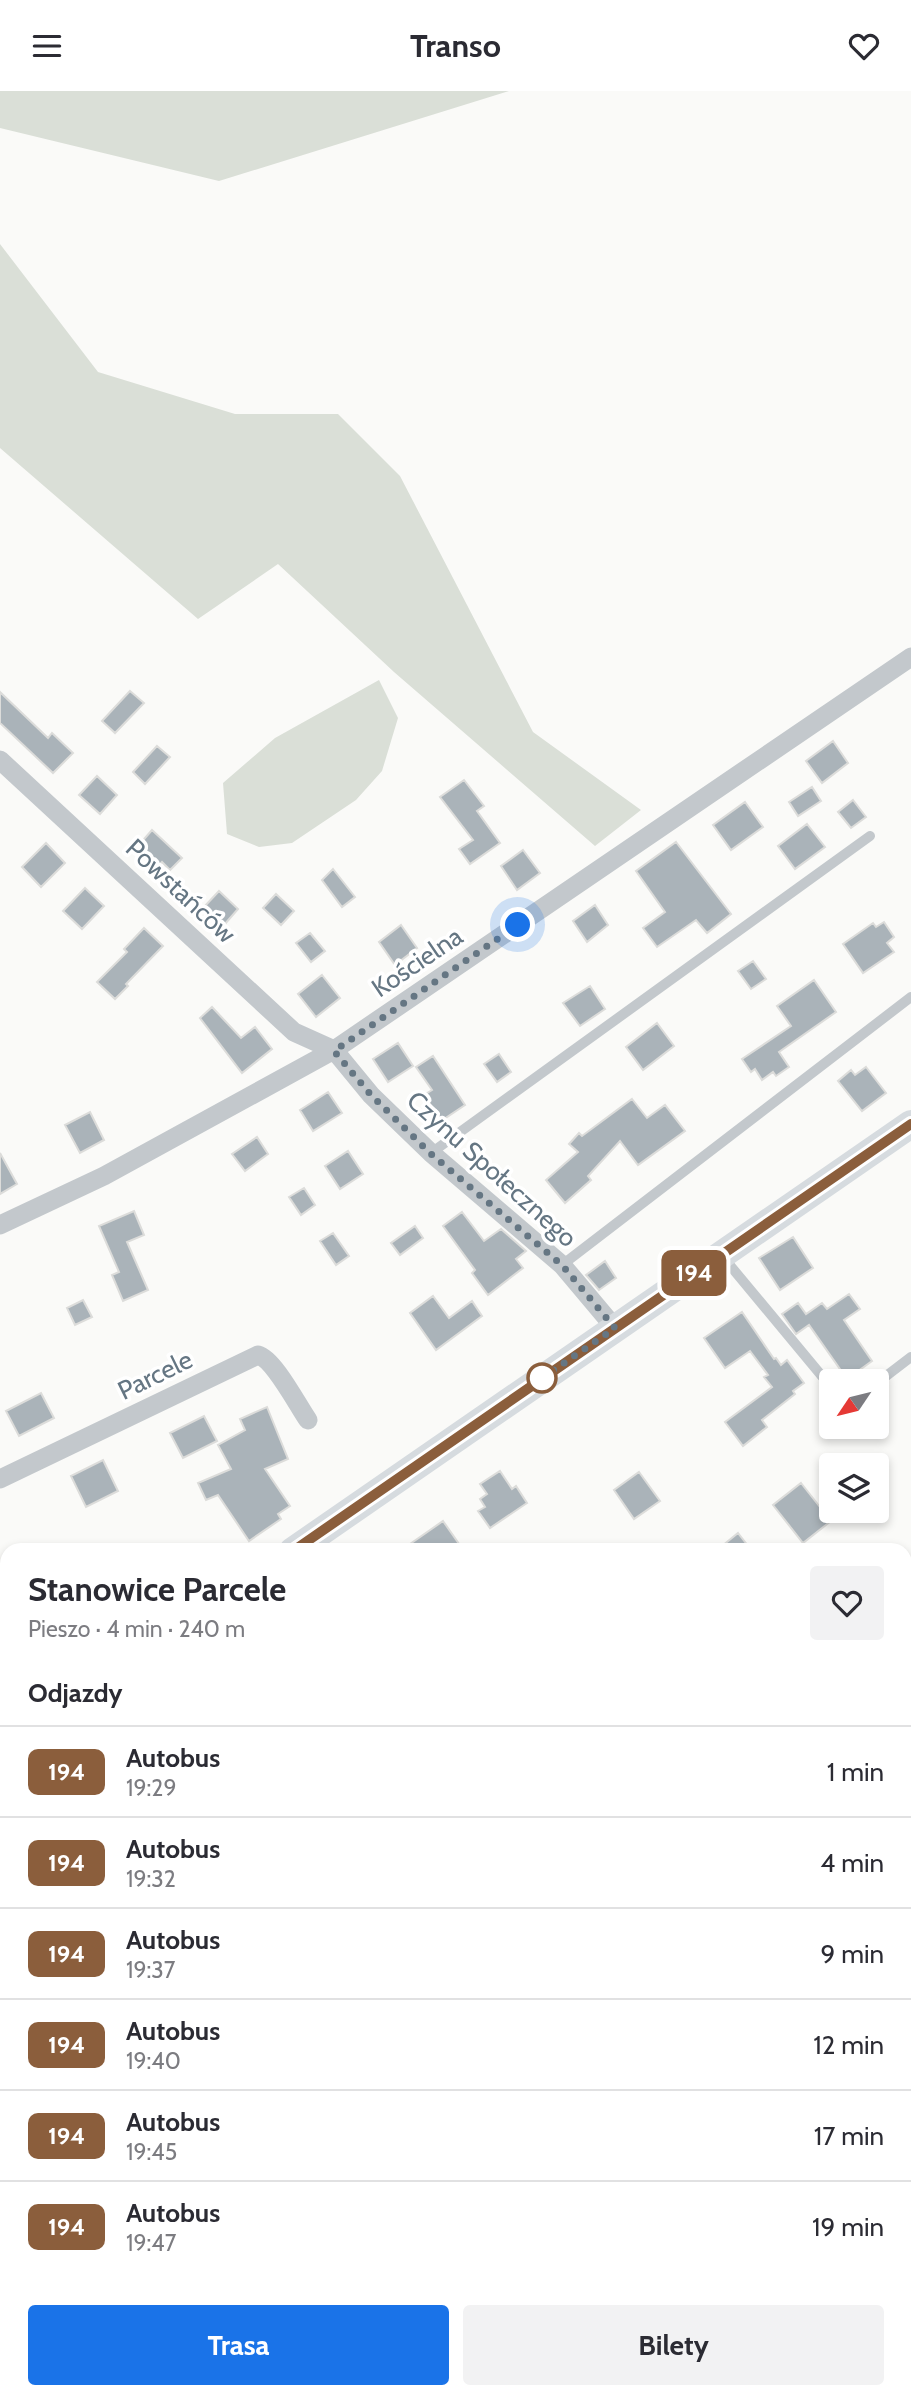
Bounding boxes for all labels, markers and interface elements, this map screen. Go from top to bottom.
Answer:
text: Transo [410,26,501,65]
icon: menu [28,27,66,65]
icon: heart [845,27,883,65]
street label: Powstańców [119,832,243,950]
your location [500,907,535,942]
street label: Kościelna [365,920,469,1004]
street label: Czynu Społecznego [400,1084,584,1254]
line badge: 194 [654,1250,734,1296]
text: 194 [675,1258,713,1287]
street label: Parcele [112,1343,198,1407]
unlabelled marker [527,1363,557,1393]
north arrow [819,1369,889,1439]
map controls [819,1369,889,1523]
button: layers [819,1453,889,1523]
button: heart [810,1566,884,1640]
text: Stanowice Parcele [28,1569,286,1609]
text: Pieszo · 4 min · 240 m [28,1615,245,1643]
text: Odjazdy [28,1677,123,1709]
text: Autobus [126,1742,220,1774]
text: 1 min [827,1756,884,1788]
text: 194 [48,1757,85,1786]
text: 19:29 [126,1774,176,1802]
text: Autobus [126,1833,220,1865]
text: 4 min [820,1847,884,1879]
text: 194 [48,1848,85,1877]
text: 19:32 [126,1865,176,1893]
text: Autobus [126,1924,220,1956]
text: 9 min [821,1938,884,1970]
text: 194 [48,1939,85,1968]
text: 19:37 [126,1956,175,1984]
text: Autobus [126,2015,220,2047]
text: 12 min [813,2029,884,2061]
text: 194 [48,2030,85,2059]
text: 19:40 [126,2047,181,2075]
text: Autobus [126,2106,220,2138]
text: 17 min [814,2120,884,2152]
text: 194 [48,2121,85,2150]
text: 19:45 [126,2138,177,2166]
text: Autobus [126,2197,220,2229]
text: 19 min [812,2211,884,2243]
text: 194 [48,2212,85,2241]
text: 19:47 [126,2229,176,2257]
button: Trasa [28,2305,449,2385]
button: Bilety [463,2305,884,2385]

